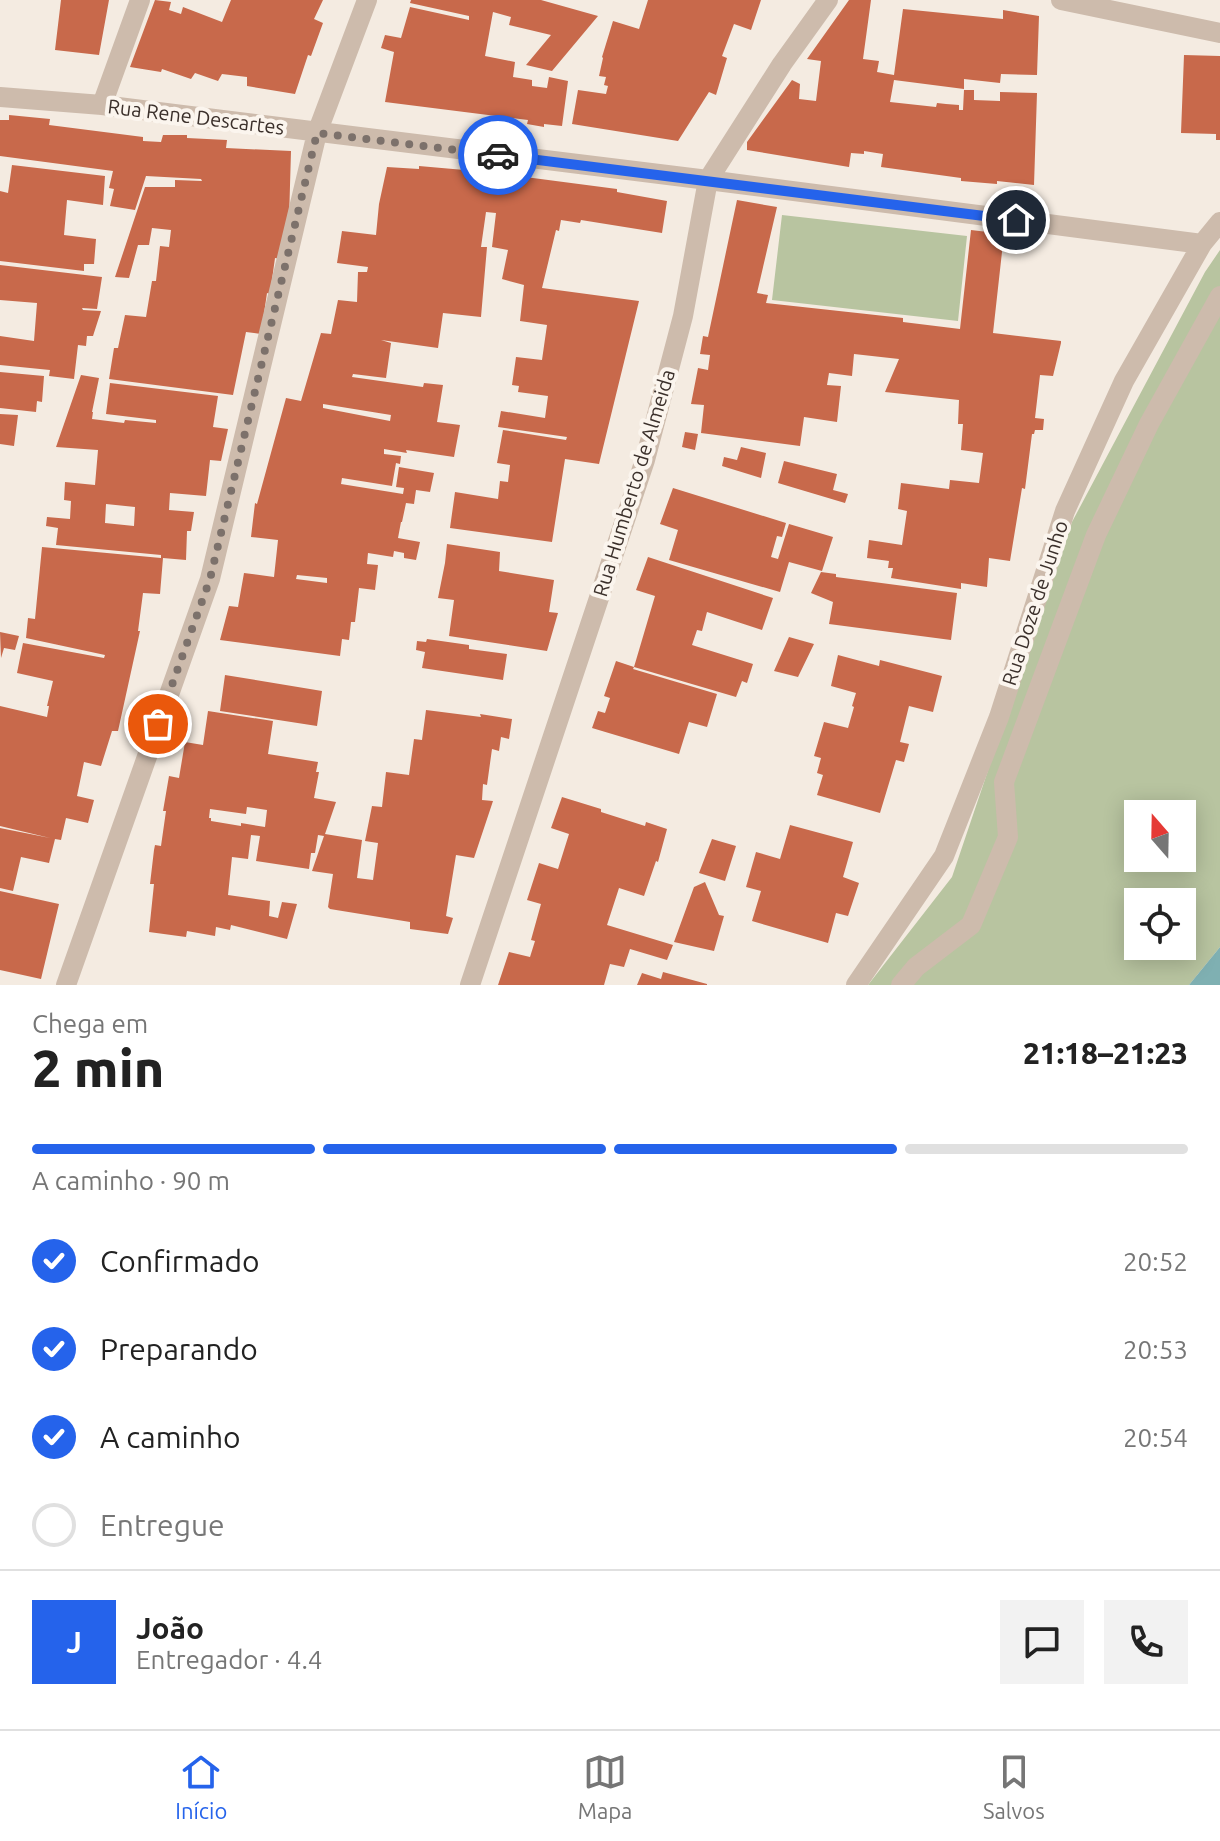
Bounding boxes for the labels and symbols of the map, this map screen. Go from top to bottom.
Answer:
street label: Rua Rene Descartes [106,94,286,139]
courier [458,115,538,195]
pin [982,186,1050,254]
street label: Rua Humberto de Almeida [588,366,679,599]
street label: Rua Doze de Junho [997,517,1072,688]
pin [124,690,192,758]
north arrow [1124,800,1196,872]

